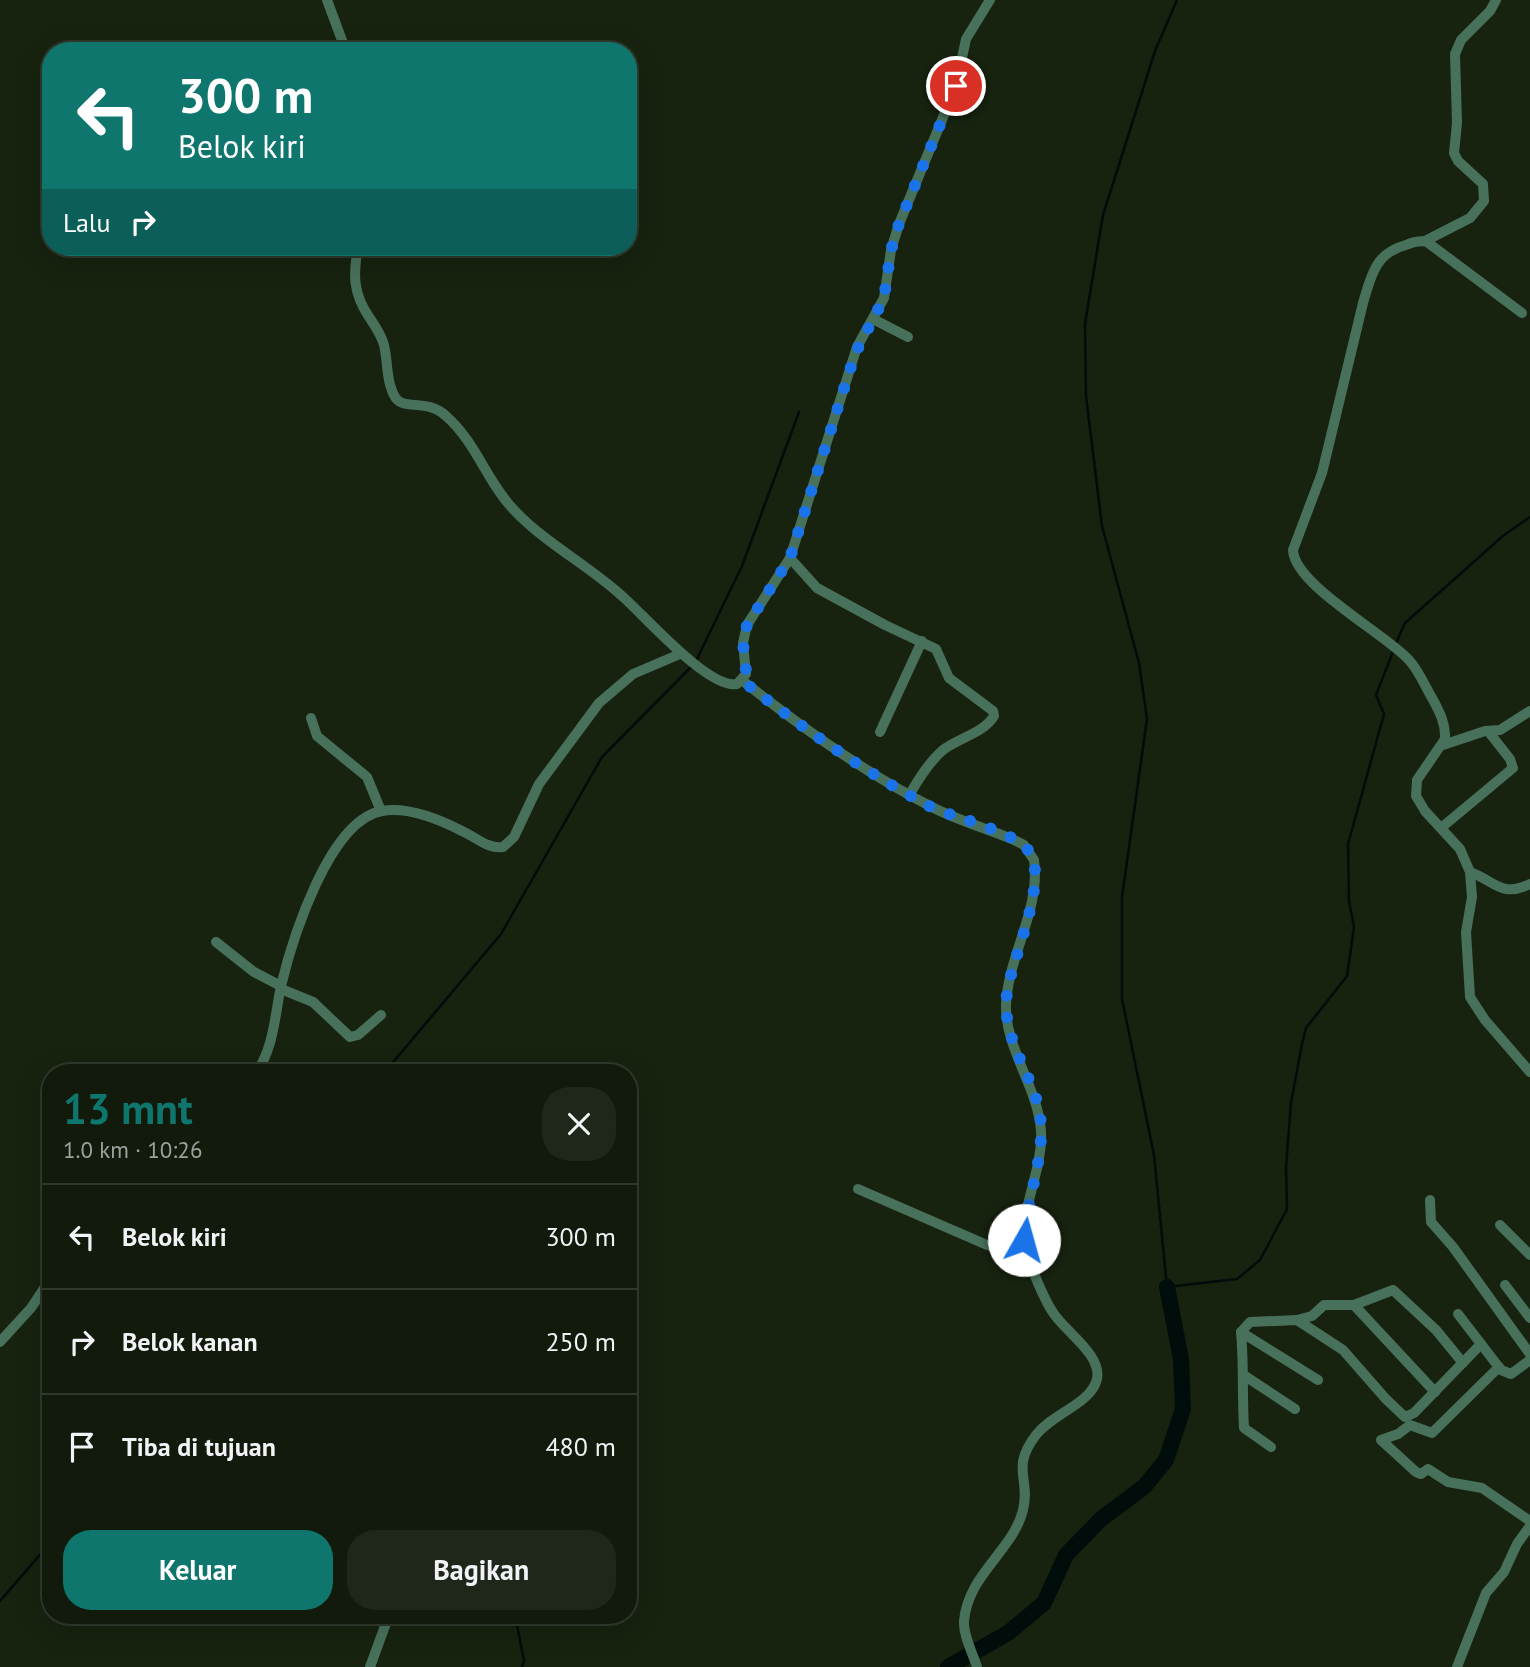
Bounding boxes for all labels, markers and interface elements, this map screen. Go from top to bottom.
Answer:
pin [926,56,986,116]
text: 300 m [178,63,313,127]
icon: arrive [937,67,975,105]
icon: left [63,70,154,161]
text: Belok kiri [178,125,306,167]
icon: right [124,203,162,241]
text: Lalu [63,206,110,239]
text: 13 mnt [63,1081,193,1136]
button: close [542,1087,616,1161]
text: 1.0 km · 10:26 [63,1135,202,1164]
position arrow [987,1203,1061,1277]
icon: left [63,1218,101,1256]
text: Belok kiri [122,1220,227,1253]
text: 300 m [545,1220,616,1253]
icon: right [63,1323,101,1361]
text: Belok kanan [122,1325,258,1358]
text: 250 m [545,1325,616,1358]
icon: arrive [63,1428,101,1466]
text: Tiba di tujuan [122,1430,276,1463]
text: 480 m [545,1430,616,1463]
button: Keluar [63,1530,333,1610]
button: Bagikan [347,1530,616,1610]

